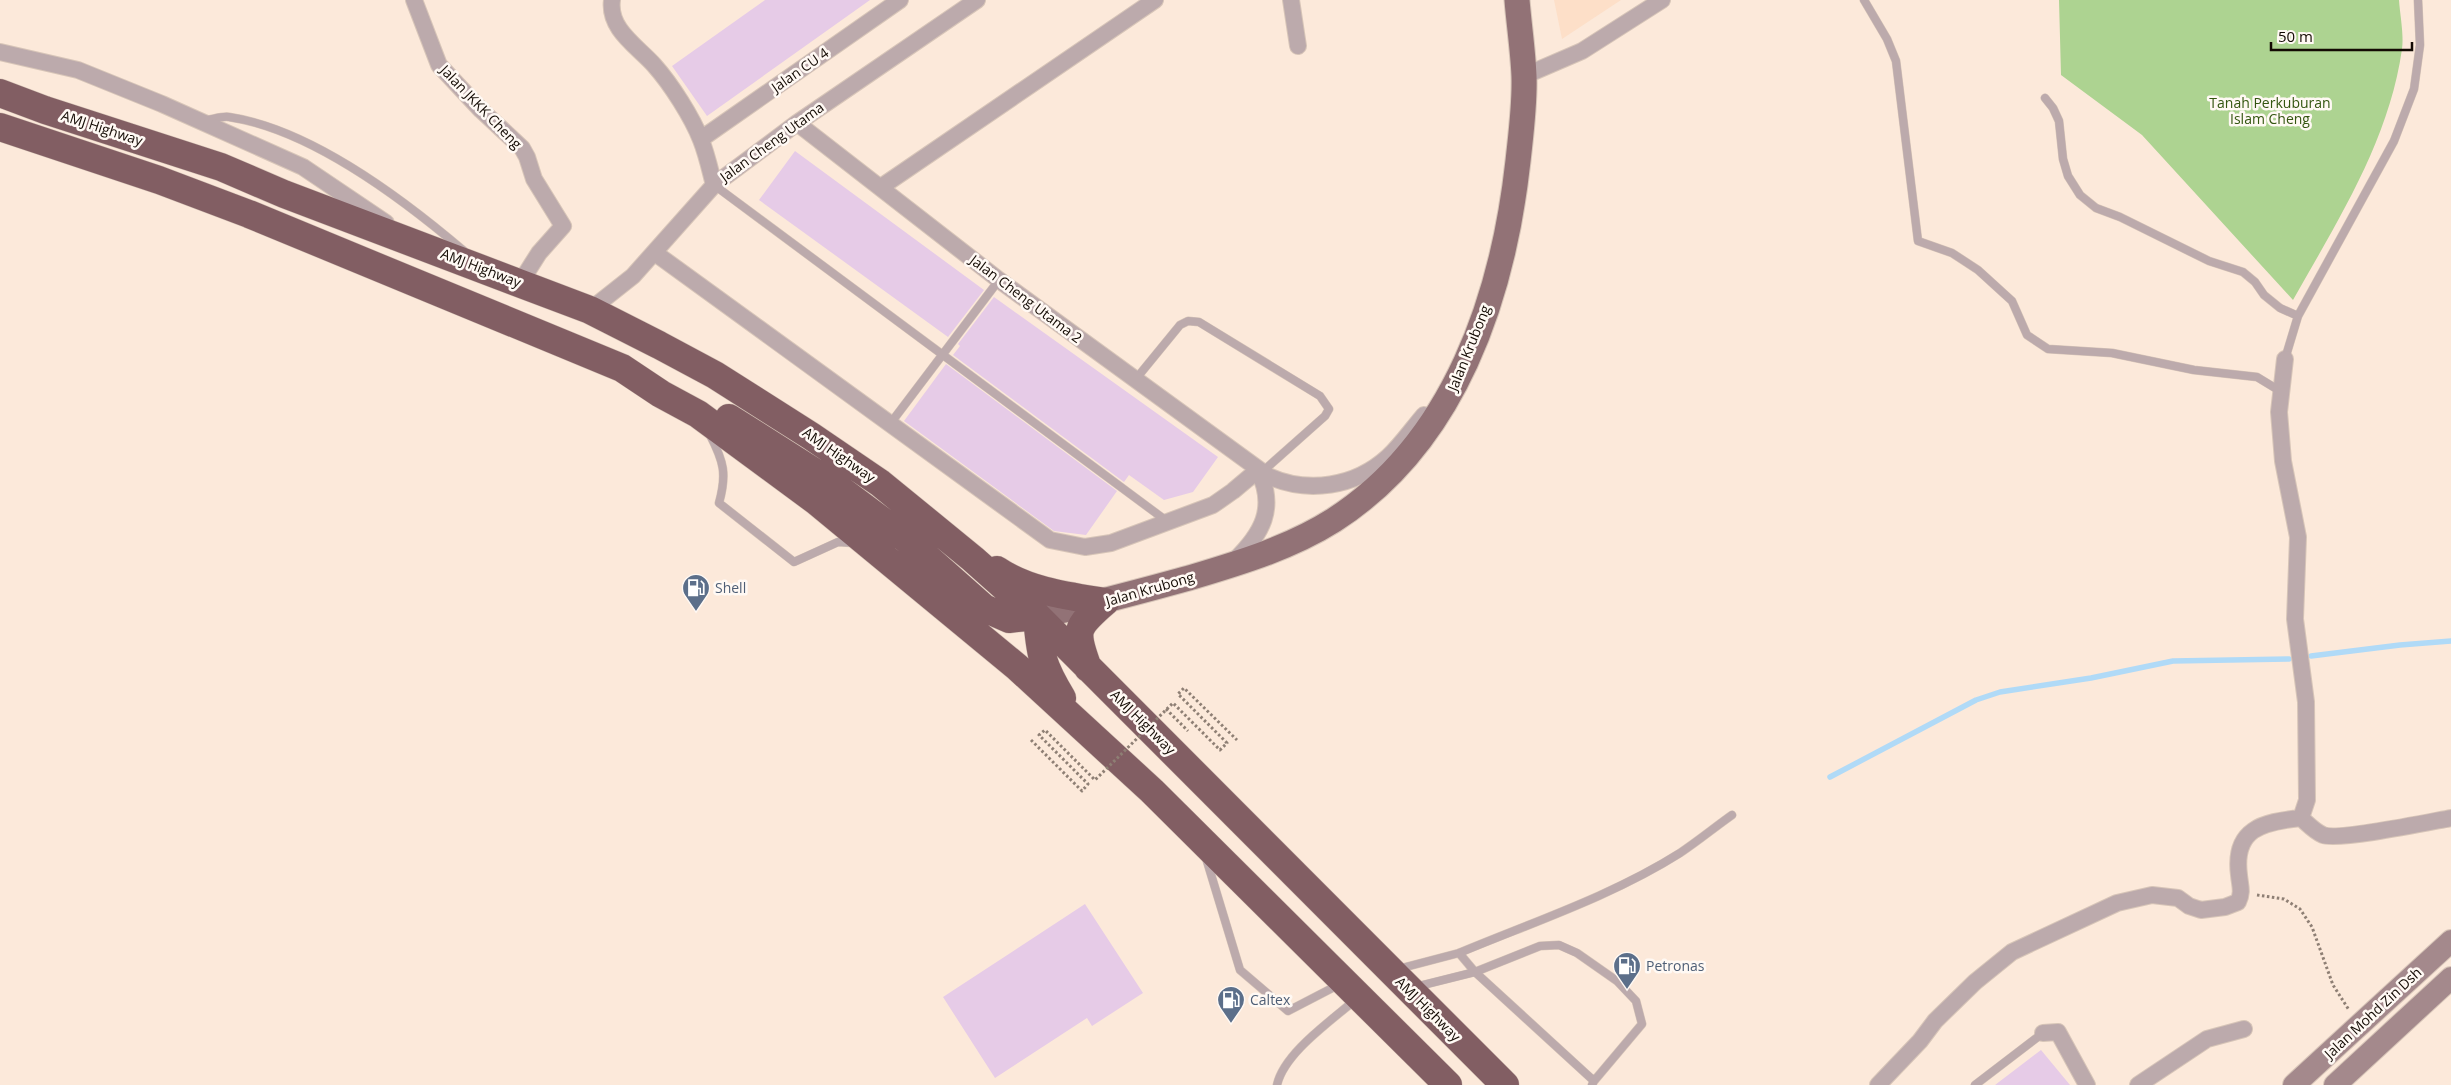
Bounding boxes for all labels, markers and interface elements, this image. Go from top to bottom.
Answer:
scale bar [2271,20,2412,52]
text: 50 m [2278,26,2313,46]
street label: Jalan CU 4 [766,43,832,97]
street label: Jalan JKKK Cheng [435,59,527,153]
park label: Tanah Perkuburan Islam Cheng [2209,93,2331,128]
street label: Jalan Cheng Utama [714,97,827,187]
street label: AMJ Highway [59,105,146,150]
street label: AMJ Highway [438,244,525,292]
street label: Jalan Cheng Utama 2 [965,249,1086,347]
street label: Jalan Krubong [1442,302,1495,395]
street label: AMJ Highway [799,423,880,487]
street label: Jalan Krubong [1102,567,1197,611]
fuel station icon: Shell [681,573,711,612]
place label: Shell [715,578,746,597]
street label: AMJ Highway [1107,685,1181,759]
fuel station icon: Petronas [1612,951,1642,990]
place label: Petronas [1646,956,1705,975]
street label: Jalan Mohd Zin Dsh [2319,963,2425,1064]
street label: AMJ Highway [1392,972,1466,1046]
fuel station icon: Caltex [1216,985,1246,1024]
place label: Caltex [1250,990,1291,1009]

